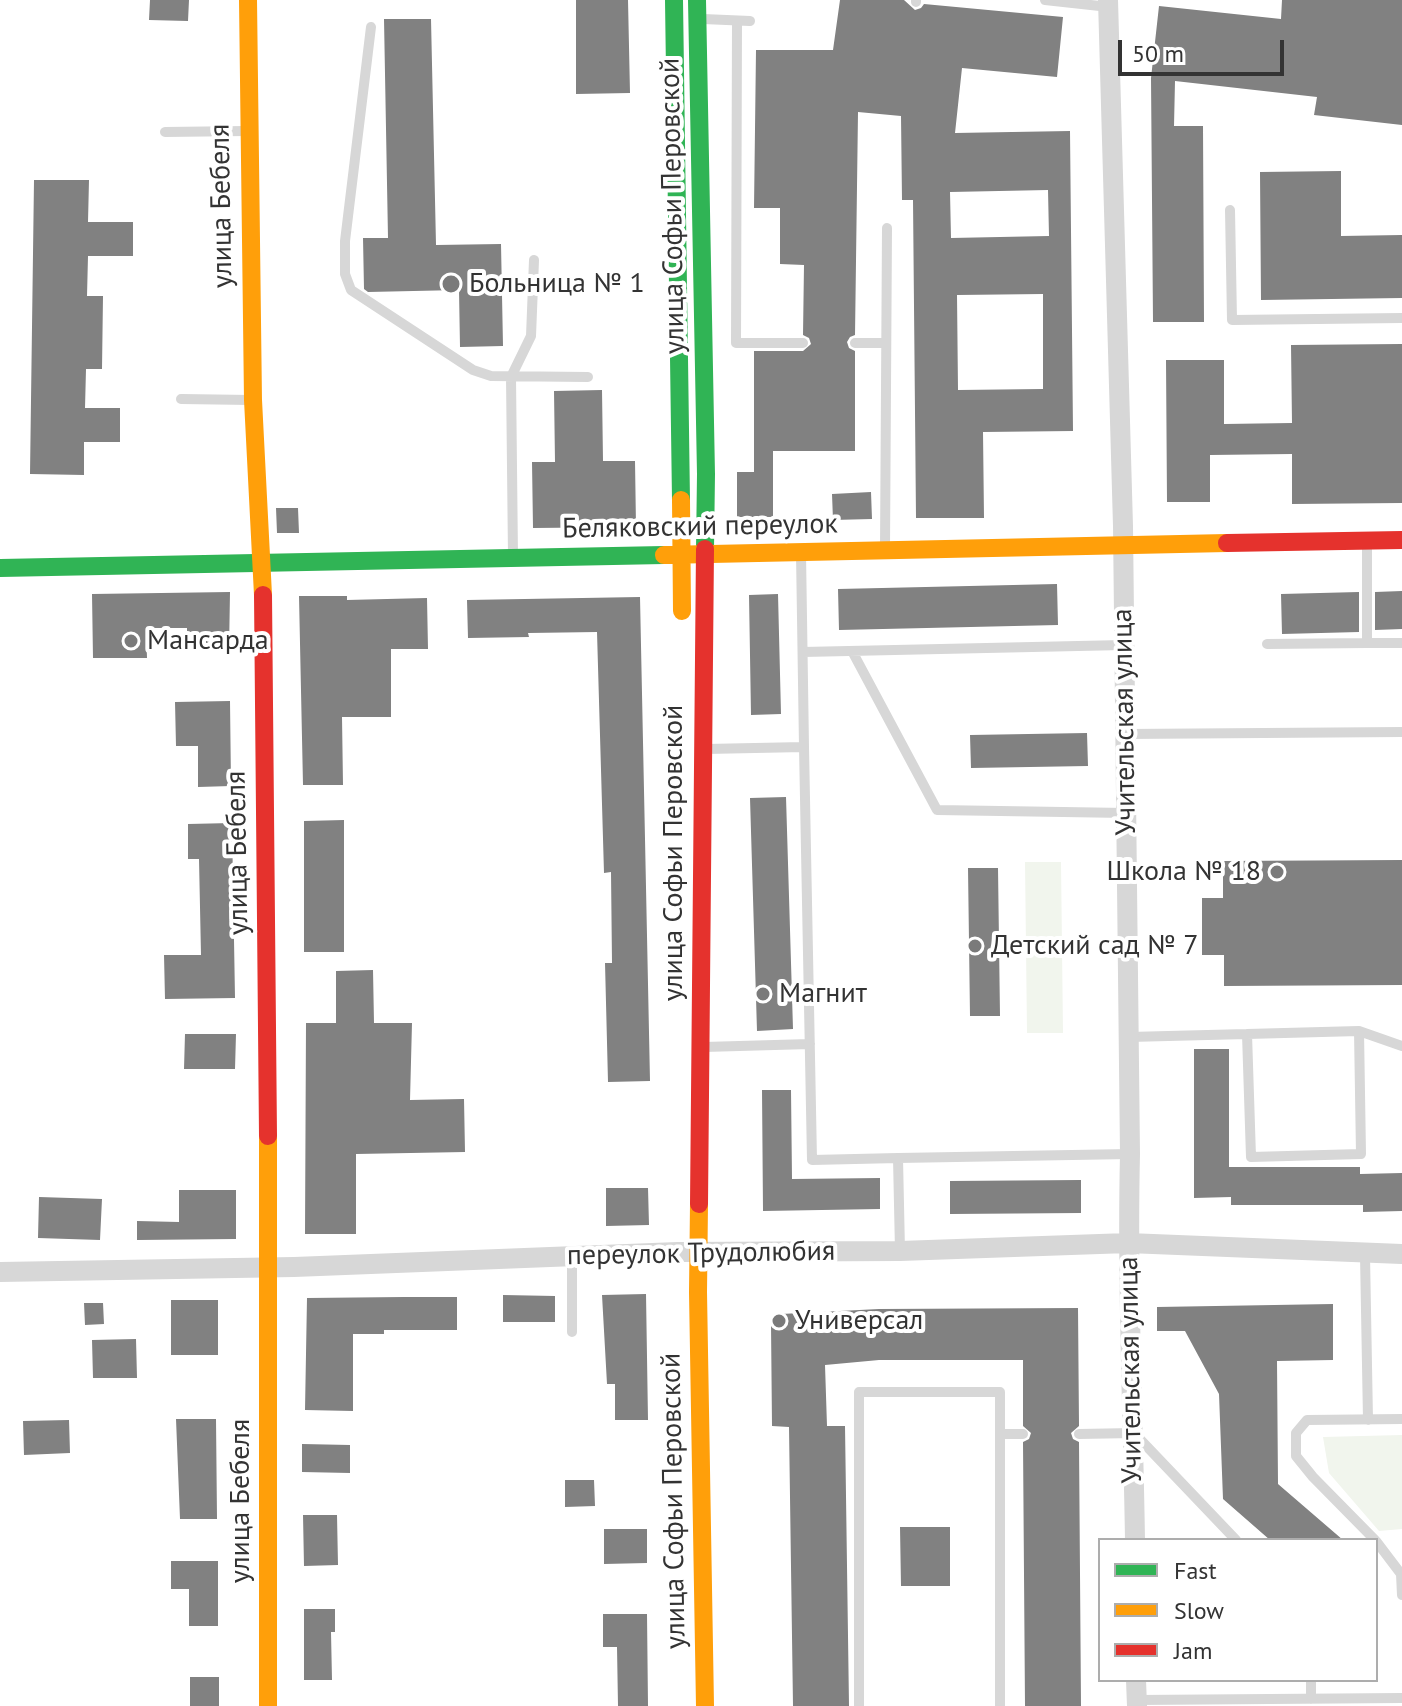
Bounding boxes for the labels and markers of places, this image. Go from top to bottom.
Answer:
place label: Больница № 1 [469,267,645,301]
marker: Больница № 1 [440,273,462,295]
place label: Мансарда [147,624,269,658]
marker: Мансарда [122,632,140,650]
place label: Школа № 18 [1106,855,1261,889]
marker: Школа № 18 [1268,863,1286,881]
place label: Детский сад № 7 [991,929,1199,963]
marker: Детский сад № 7 [966,937,984,955]
place label: Магнит [779,977,867,1011]
marker: Магнит [754,985,772,1003]
place label: Универсал [795,1304,923,1338]
marker: Универсал [770,1312,788,1330]

